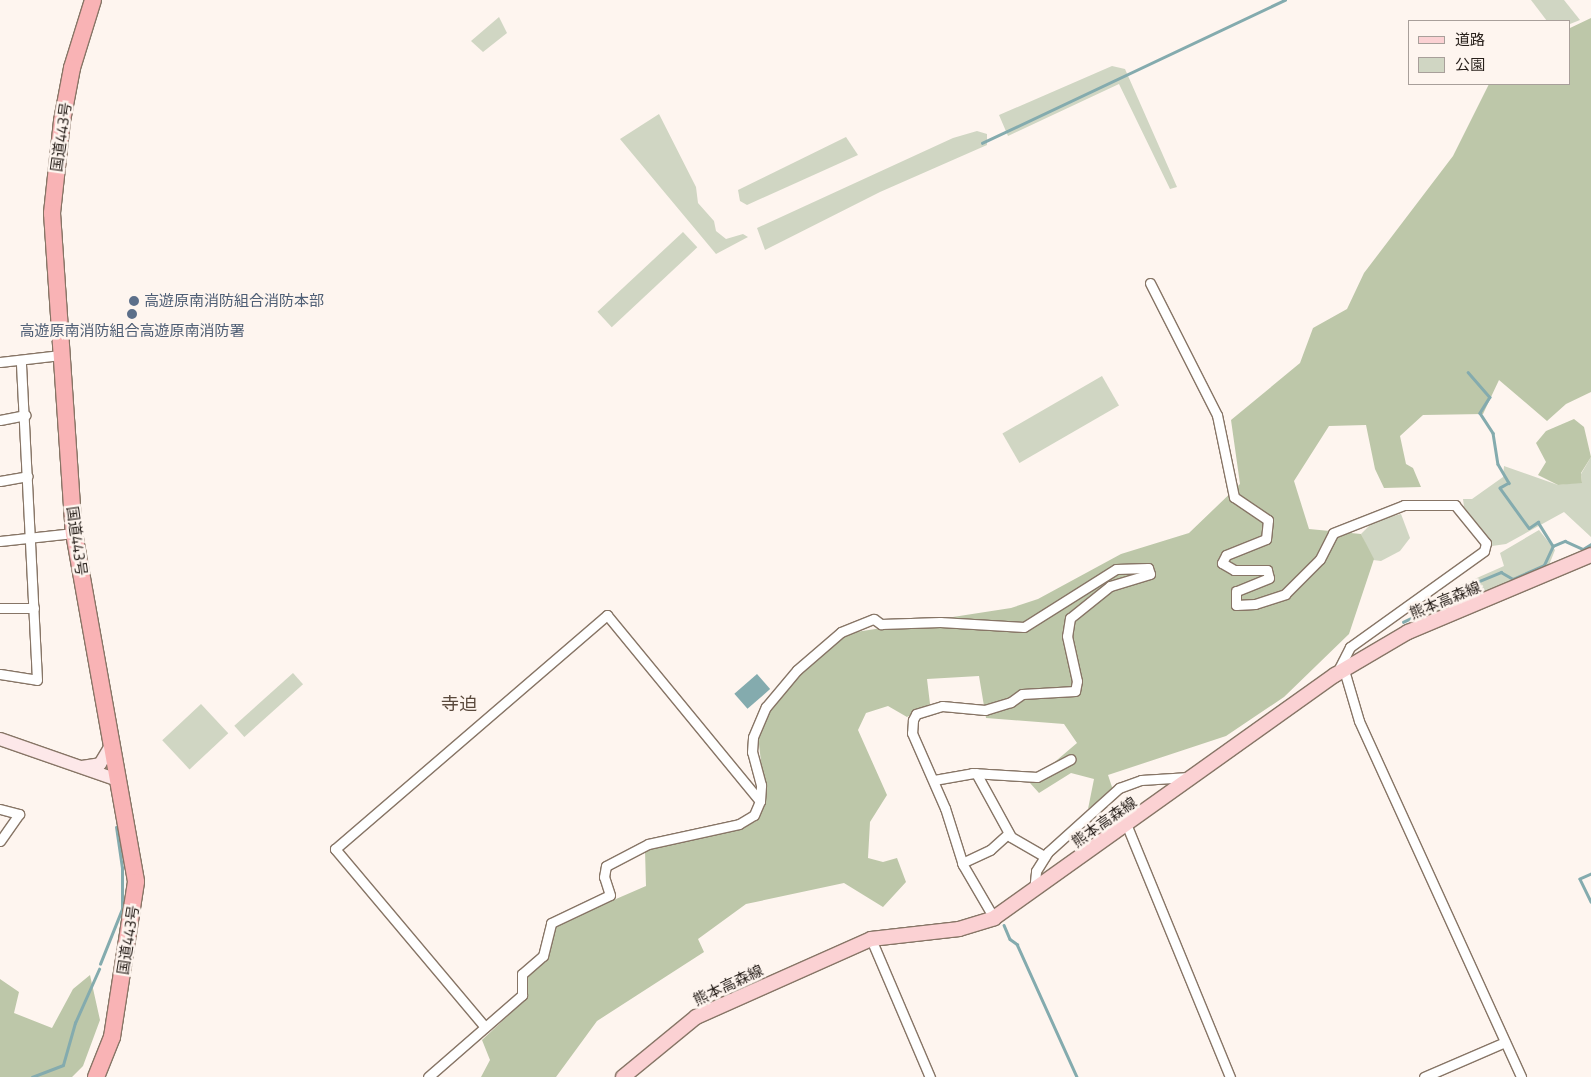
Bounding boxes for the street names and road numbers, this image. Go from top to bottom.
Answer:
street label: 国道443号 [47,101,75,173]
street label: 国道443号 [63,505,91,577]
street label: 熊本高森線 [1407,578,1483,622]
street label: 熊本高森線 [1068,793,1140,851]
street label: 国道443号 [114,904,142,976]
street label: 熊本高森線 [690,961,766,1009]

